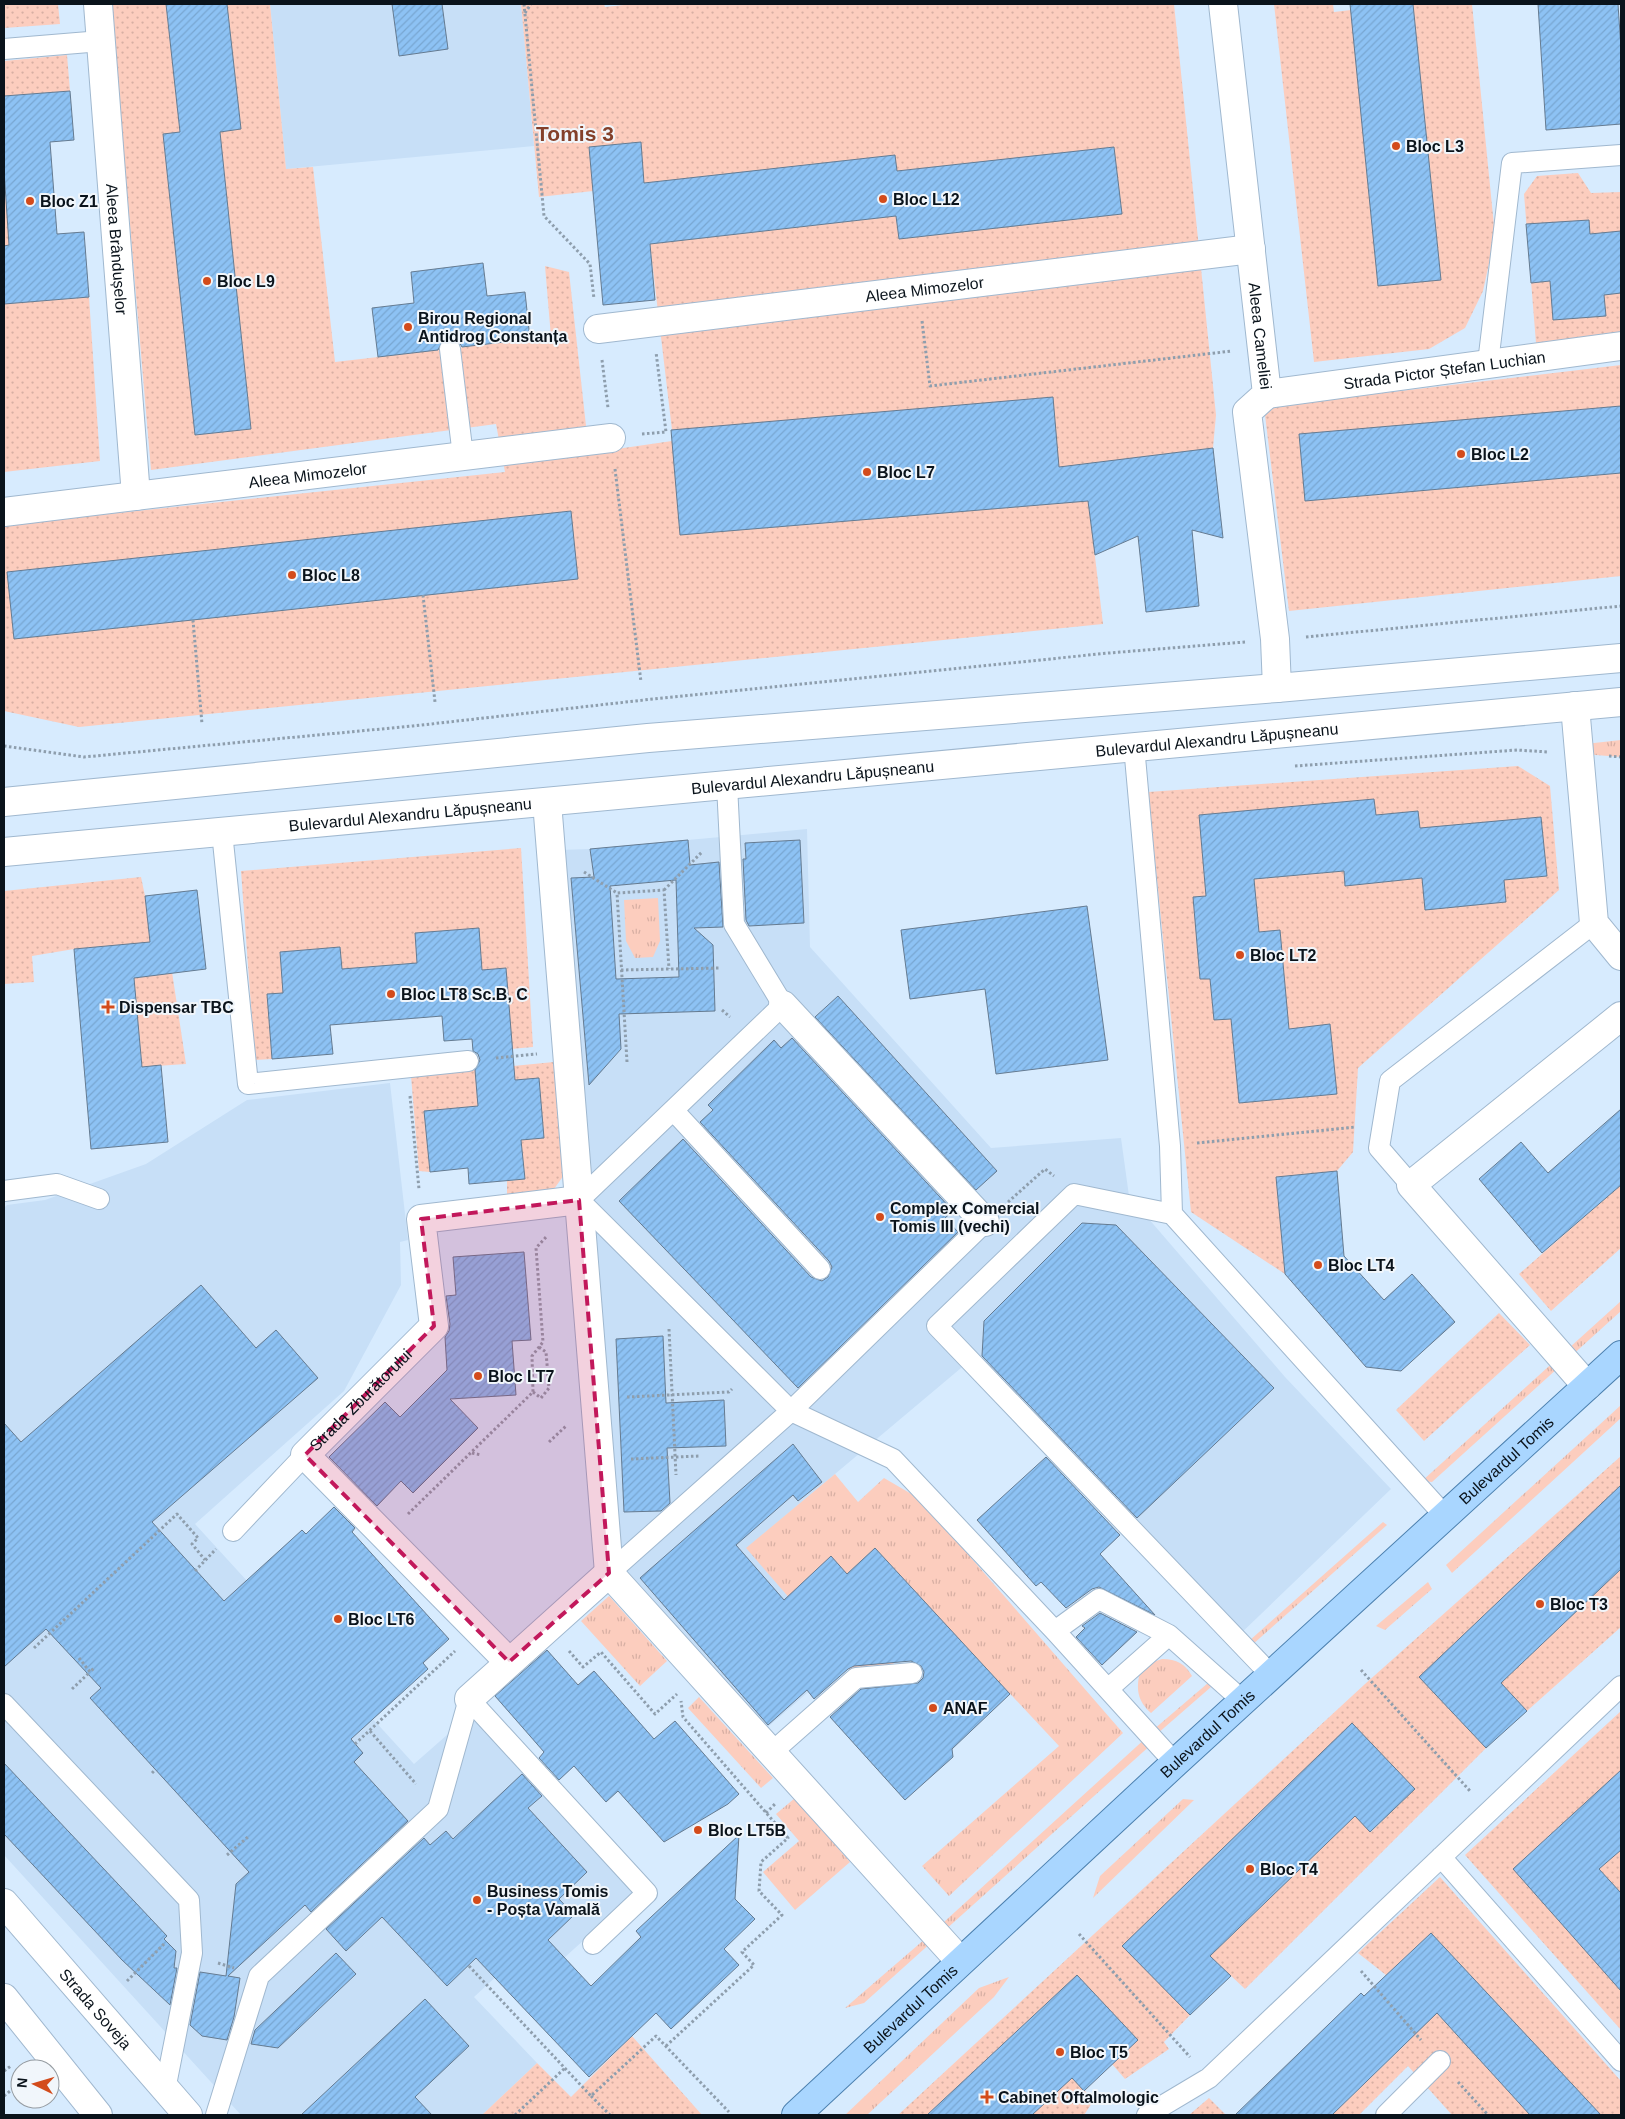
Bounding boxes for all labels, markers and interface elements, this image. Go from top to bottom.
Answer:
district label: Tomis 3 [536,122,614,145]
place label: Bloc L3 [1406,138,1464,155]
marker: Bloc L3 [1390,140,1402,152]
street label: Aleea Brândușelor [103,183,130,316]
place label: Bloc L12 [893,191,960,208]
place label: Bloc Z1 [40,193,98,210]
marker: Bloc L12 [877,193,889,205]
marker: Bloc Z1 [24,195,36,207]
place label: Bloc L9 [217,273,275,290]
street label: Aleea Mimozelor [864,274,985,305]
marker: Bloc L9 [201,275,213,287]
street label: Aleea Cameliei [1245,281,1274,390]
place label: Birou Regional Antidrog Constanța [418,310,567,345]
marker: Birou Regional Antidrog Constanța [402,321,414,333]
street label: Strada Pictor Ștefan Luchian [1342,348,1547,393]
place label: Bloc L2 [1471,446,1529,463]
marker: Bloc L2 [1455,448,1467,460]
street label: Aleea Mimozelor [248,460,369,491]
place label: Bloc L7 [877,464,935,481]
marker: Bloc L7 [861,466,873,478]
place label: Bloc L8 [302,567,360,584]
marker: Bloc L8 [286,569,298,581]
street label: Bulevardul Alexandru Lăpușneanu [1095,720,1339,760]
street label: Bulevardul Alexandru Lăpușneanu [690,758,935,797]
street label: Bulevardul Alexandru Lăpușneanu [288,795,533,835]
place label: Bloc LT2 [1250,947,1316,964]
marker: Bloc LT2 [1234,949,1246,961]
place label: Bloc LT8 Sc.B, C [401,986,528,1003]
marker: Bloc LT8 Sc.B, C [385,988,397,1000]
place label: Dispensar TBC [119,999,234,1016]
marker: Dispensar TBC [101,1000,115,1014]
place label: Complex Comercial Tomis III (vechi) [890,1200,1039,1235]
marker: Complex Comercial Tomis III (vechi) [874,1211,886,1223]
place label: Bloc LT4 [1328,1257,1394,1274]
marker: Bloc LT4 [1312,1259,1324,1271]
street label: Strada Zburătorului [306,1345,415,1454]
place label: Bloc LT7 [488,1368,554,1385]
marker: Bloc LT7 [472,1370,484,1382]
street label: Bulevardul Tomis [1456,1413,1557,1508]
place label: Bloc T3 [1550,1596,1608,1613]
marker: Bloc T3 [1534,1598,1546,1610]
place label: Bloc LT6 [348,1611,414,1628]
marker: Bloc LT6 [332,1613,344,1625]
street label: Bulevardul Tomis [1157,1687,1258,1781]
place label: ANAF [943,1700,988,1717]
marker: ANAF [927,1702,939,1714]
place label: Bloc LT5B [708,1822,786,1839]
marker: Bloc LT5B [692,1824,704,1836]
place label: Bloc T4 [1260,1861,1318,1878]
marker: Bloc T4 [1244,1863,1256,1875]
place label: Business Tomis - Poșta Vamală [487,1883,609,1918]
marker: Business Tomis - Poșta Vamală [471,1894,483,1906]
street label: Bulevardul Tomis [860,1962,961,2057]
street label: Strada Soveja [56,1966,135,2053]
place label: Bloc T5 [1070,2044,1128,2061]
marker: Bloc T5 [1054,2046,1066,2058]
north arrow [10,2059,60,2109]
text: N [14,2077,30,2089]
place label: Cabinet Oftalmologic [998,2089,1159,2106]
marker: Cabinet Oftalmologic [980,2090,994,2104]

